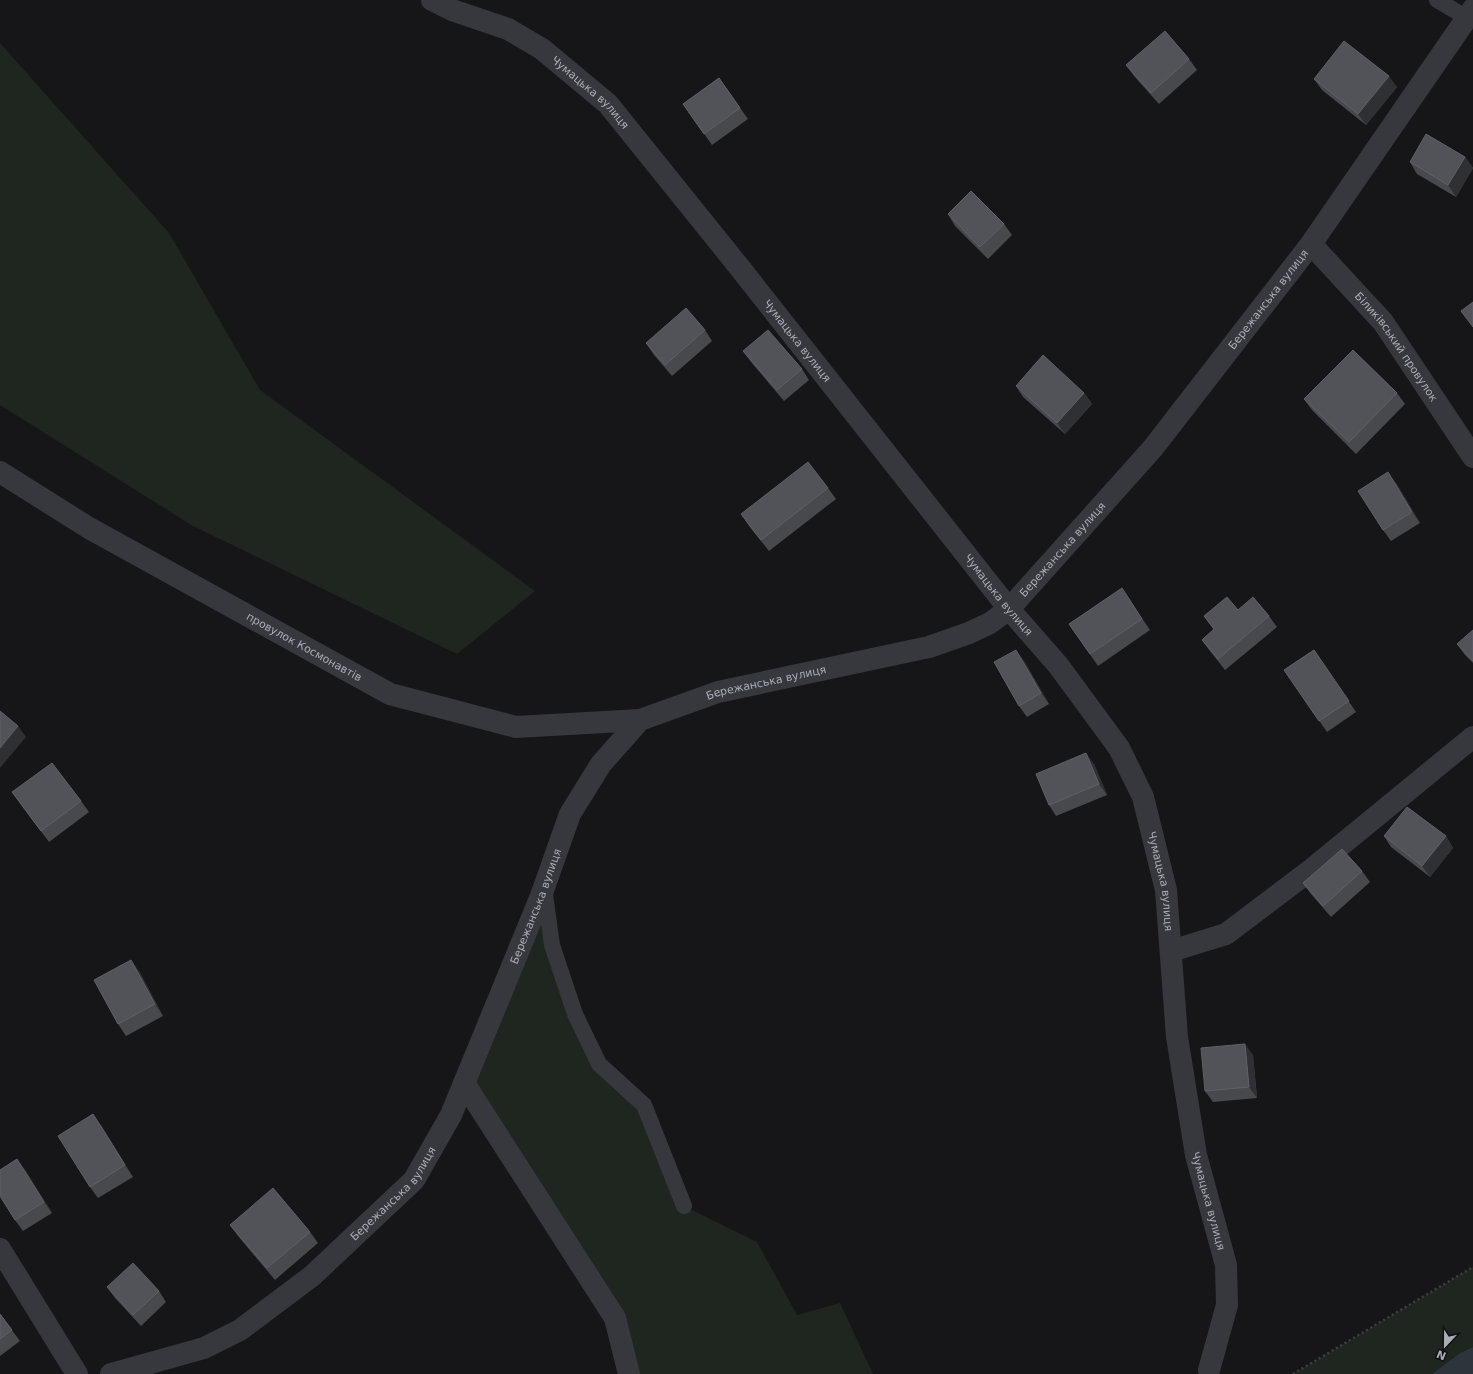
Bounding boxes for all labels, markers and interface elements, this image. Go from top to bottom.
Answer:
street label: Чумацька вулиця [549,54,631,132]
street label: Бережанська вулиця [1226,247,1311,352]
street label: Біликівський провулок [1352,290,1440,404]
street label: Чумацька вулиця [760,297,833,385]
street label: Бережанська вулиця [1017,500,1109,600]
street label: Чумацька вулиця [961,552,1035,638]
street label: провулок Космонавтів [244,610,364,684]
street label: Бережанська вулиця [704,663,827,703]
street label: Чумацька вулиця [1145,830,1175,932]
street label: Бережанська вулиця [508,847,564,966]
street label: Бережанська вулиця [348,1144,439,1244]
street label: Чумацька вулиця [1188,1150,1228,1252]
north arrow [1425,1326,1465,1366]
text: N [1435,1347,1448,1363]

